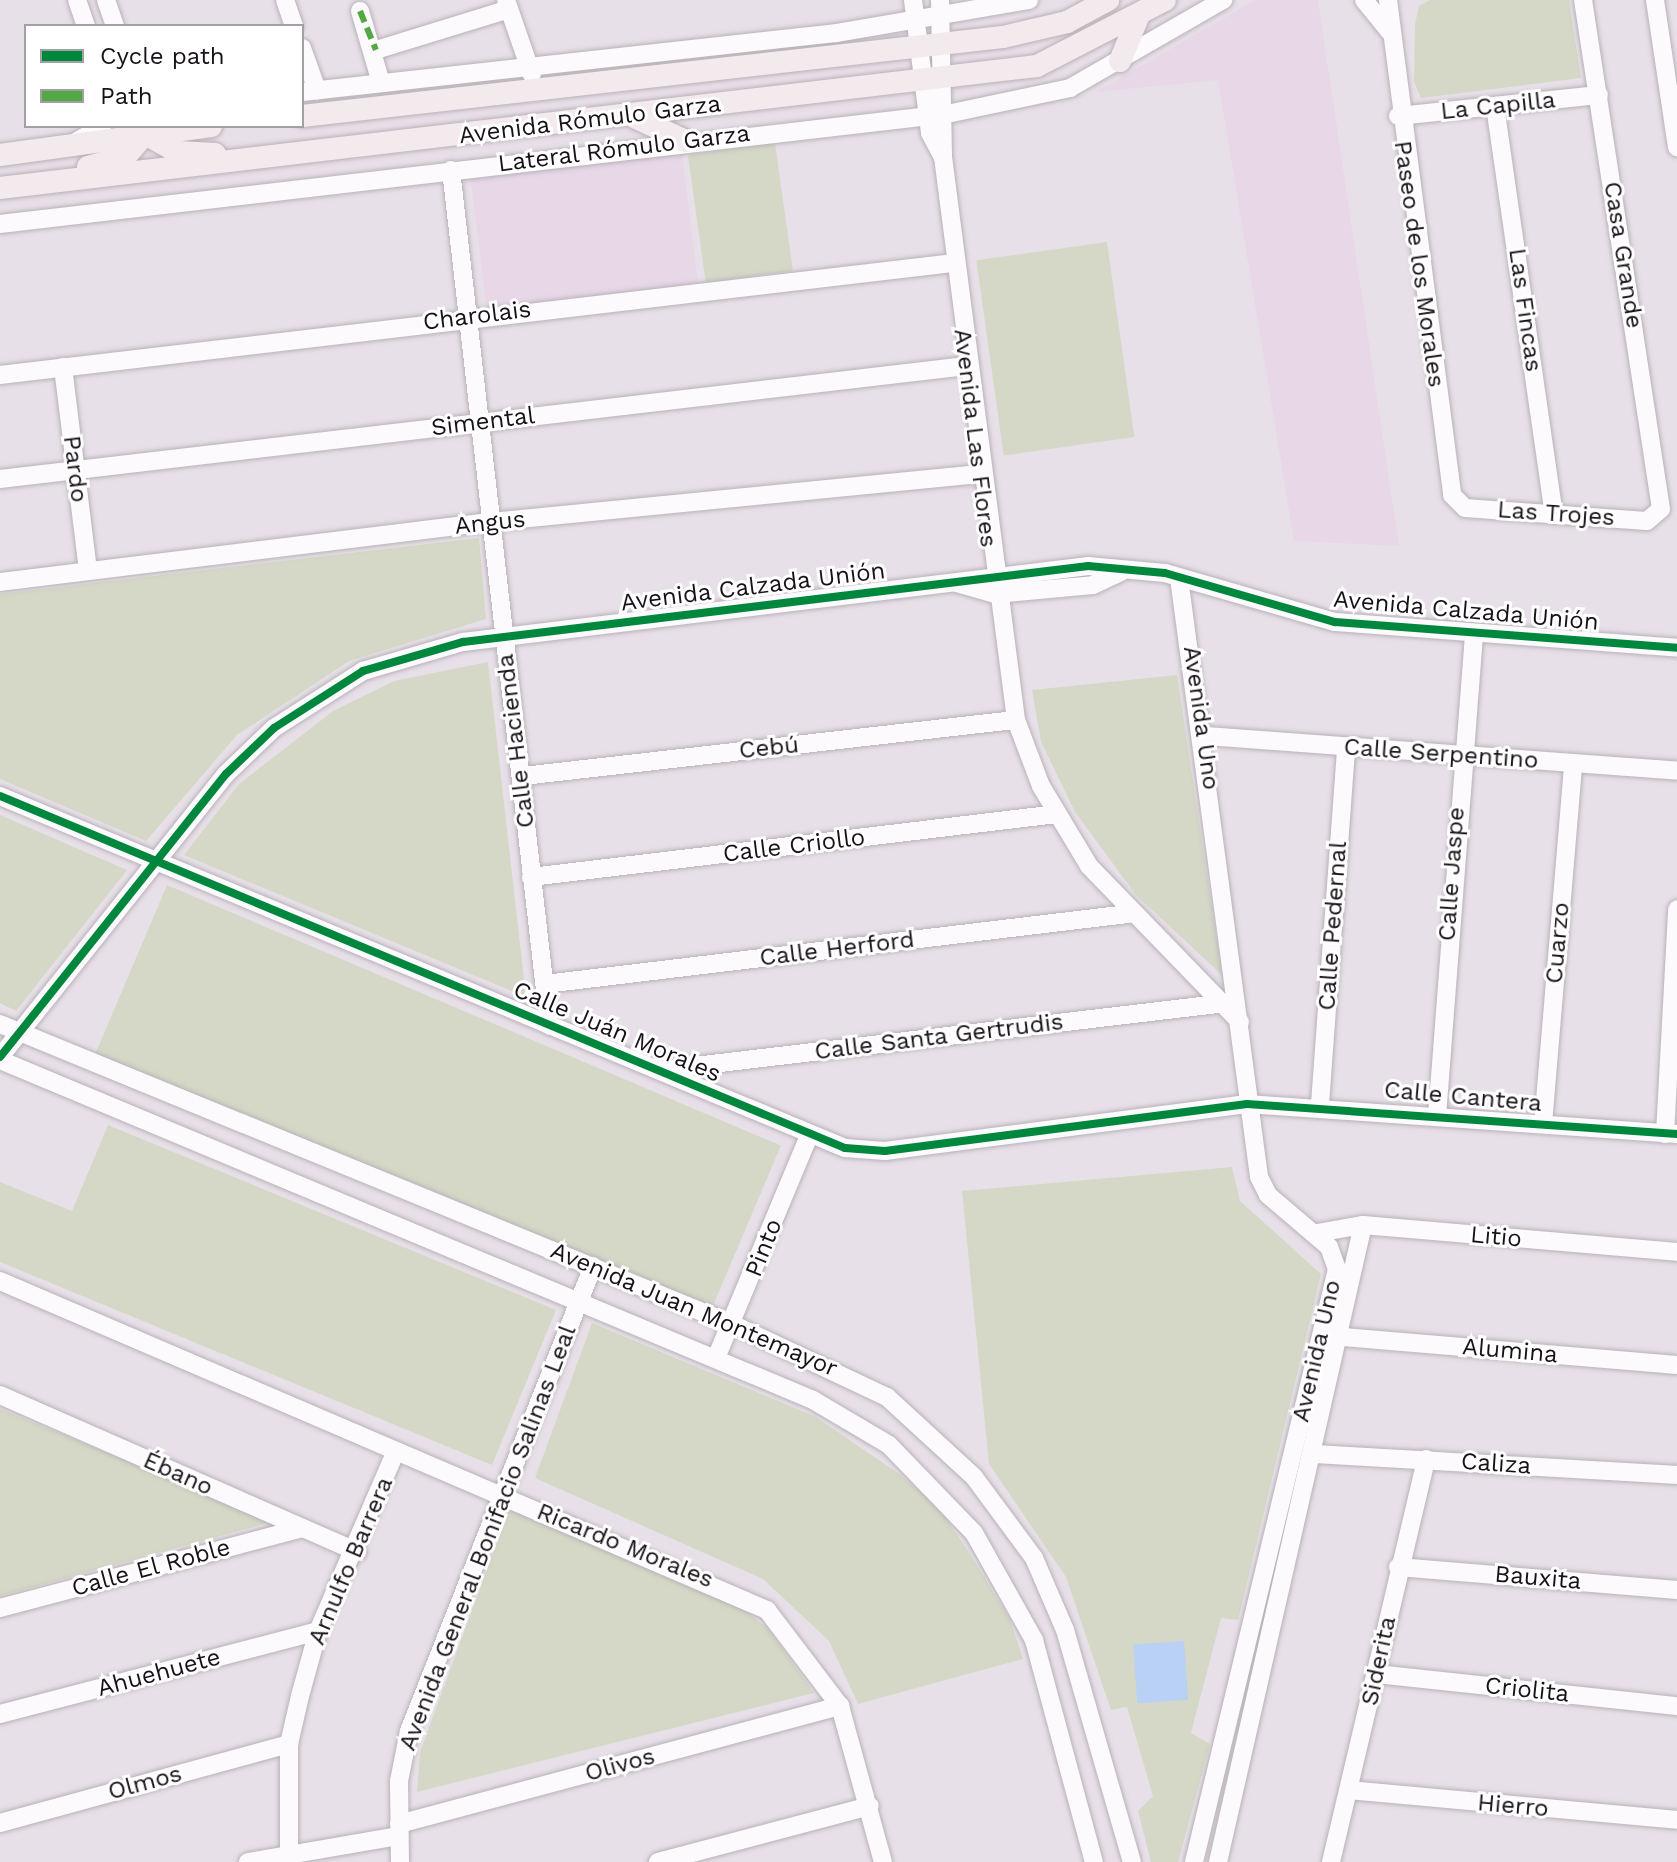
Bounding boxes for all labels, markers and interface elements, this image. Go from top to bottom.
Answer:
legend [24,24,304,128]
text: Cycle path [100,42,225,70]
text: Path [100,82,153,110]
street label: La Capilla [1439,86,1557,126]
street label: Avenida Rómulo Garza [457,90,723,150]
street label: Lateral Rómulo Garza [496,119,752,179]
street label: Paseo de los Morales [1387,139,1451,389]
street label: Casa Grande [1597,179,1649,331]
street label: Las Fincas [1502,246,1548,374]
street label: Charolais [421,295,533,337]
street label: Avenida Las Flores [947,327,1003,549]
street label: Simental [430,401,536,443]
street label: Pardo [57,434,93,504]
street label: Las Trojes [1496,496,1616,532]
street label: Angus [453,505,527,541]
street label: Avenida Calzada Unión [619,556,887,618]
street label: Avenida Calzada Unión [1332,585,1600,637]
street label: Avenida Uno [1177,644,1225,792]
street label: Calle Hacienda [491,652,541,830]
street label: Cebú [738,731,800,765]
street label: Calle Serpentino [1343,733,1539,775]
street label: Calle Jaspe [1433,806,1471,942]
street label: Calle Criollo [721,823,867,869]
street label: Calle Pedernal [1313,840,1353,1012]
street label: Cuarzo [1540,901,1576,985]
street label: Calle Herford [758,925,916,973]
street label: Calle Juán Morales [509,975,725,1089]
street label: Calle Santa Gertrudis [813,1007,1065,1067]
street label: Calle Cantera [1383,1076,1543,1118]
street label: Pinto [739,1215,789,1281]
street label: Litio [1469,1220,1523,1254]
street label: Avenida Juan Montemayor [546,1236,842,1384]
street label: Avenida Uno [1287,1277,1347,1425]
street label: Avenida General Bonifacio Salinas Leal [393,1321,583,1755]
street label: Alumina [1461,1332,1559,1370]
street label: Ébano [139,1446,217,1502]
street label: Caliza [1460,1447,1532,1481]
street label: Arnulfo Barrera [303,1473,399,1649]
street label: Ricardo Morales [533,1497,717,1595]
street label: Calle El Roble [68,1533,234,1603]
street label: Bauxita [1493,1560,1583,1596]
street label: Siderita [1356,1614,1402,1708]
street label: Ahuehuete [94,1643,224,1703]
street label: Criolita [1484,1671,1570,1709]
street label: Olivos [582,1742,658,1788]
street label: Olmos [105,1759,185,1807]
street label: Hierro [1476,1789,1550,1823]

